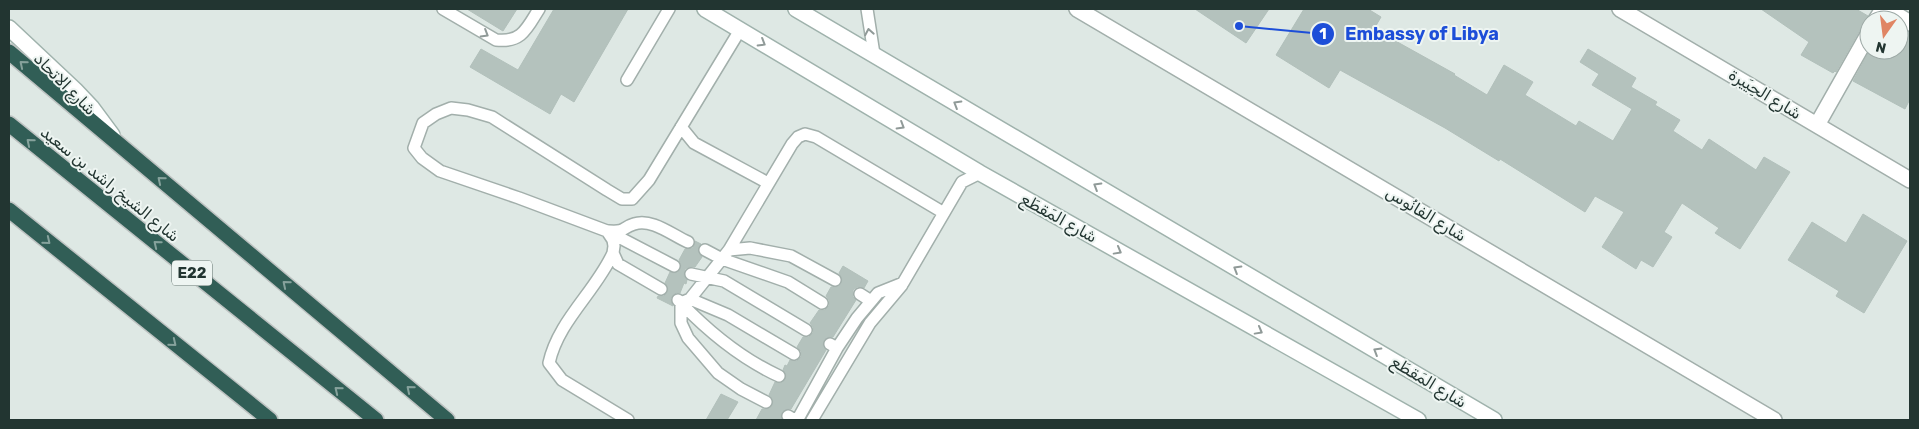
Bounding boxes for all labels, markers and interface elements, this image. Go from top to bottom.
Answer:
north arrow [1859,10,1909,60]
callout: Embassy of Libya [1310,17,1510,50]
text: Embassy of Libya [1345,23,1499,45]
text: 1 [1319,25,1327,43]
one-way arrow [480,27,489,37]
one-way arrow [865,27,875,36]
one-way arrow [756,36,765,46]
text: N [1874,38,1888,57]
street label: شارع الاتحاد [29,49,100,120]
one-way arrow [20,62,29,70]
street label: شارع الحِيَيرة [1724,65,1805,125]
one-way arrow [953,100,962,110]
one-way arrow [896,119,905,129]
street label: شارع الشيخ راشد بن سعيد [36,122,183,247]
one-way arrow [27,140,36,148]
one-way arrow [158,176,167,185]
one-way arrow [1093,182,1102,192]
street label: شارع الفانُوس [1381,183,1470,247]
street label: شارع المَقطَع [1017,189,1100,248]
one-way arrow [41,235,50,243]
one-way arrow [153,241,162,250]
one-way arrow [1112,244,1121,254]
road number: E22 [172,260,212,286]
one-way arrow [1233,265,1242,275]
one-way arrow [283,281,292,289]
one-way arrow [1254,324,1263,334]
one-way arrow [167,337,176,345]
one-way arrow [1373,348,1382,358]
street label: شارع المَقطَع [1387,352,1470,414]
one-way arrow [407,386,416,394]
one-way arrow [335,387,344,395]

